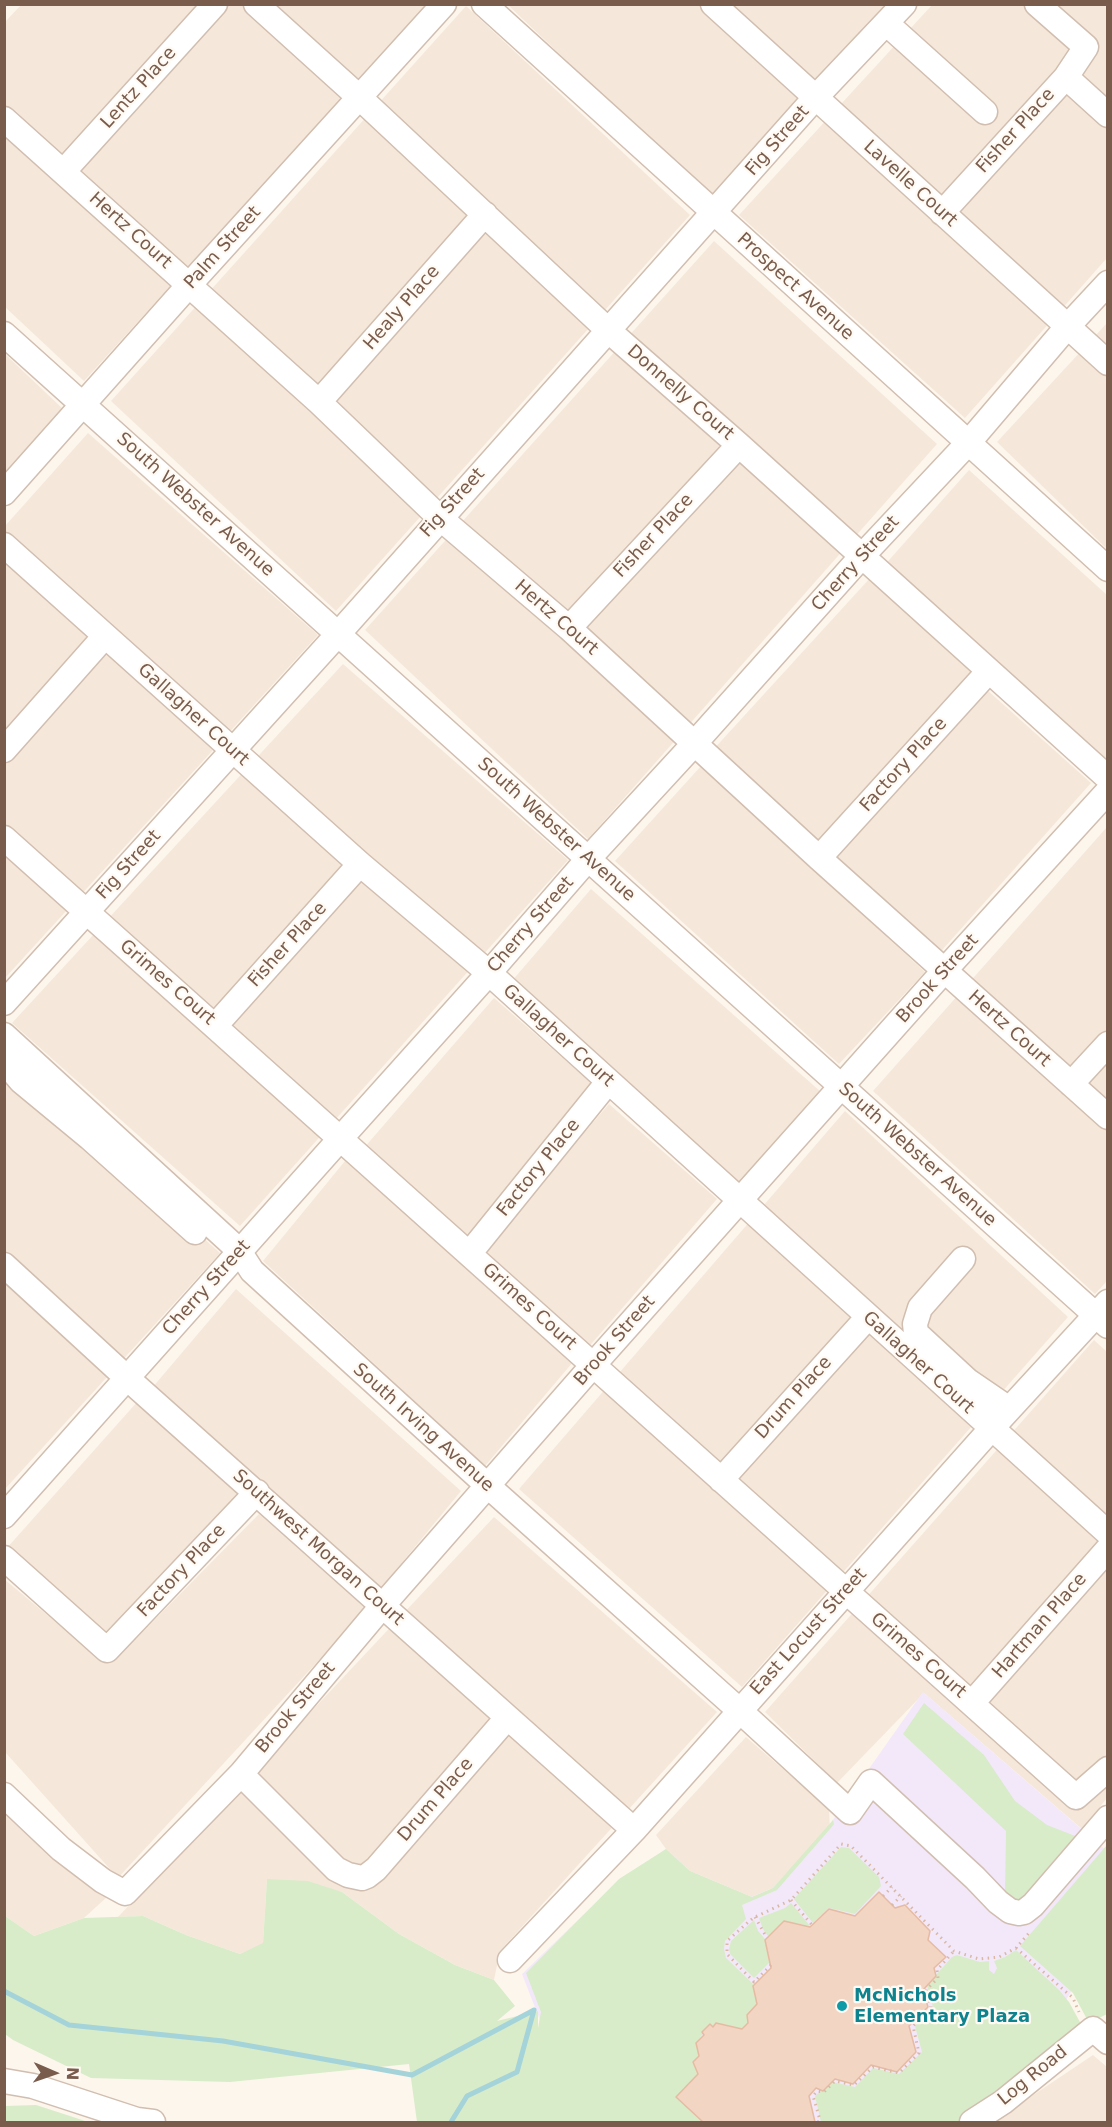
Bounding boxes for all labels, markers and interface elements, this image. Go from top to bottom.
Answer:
street label: Lentz Place [97,43,181,133]
street label: Fisher Place [972,84,1060,178]
street label: Fig Street [742,102,814,180]
street label: Lavelle Court [859,136,961,232]
street label: Hertz Court [84,188,176,274]
street label: Palm Street [180,202,266,294]
street label: Prospect Avenue [732,229,858,345]
street label: Healy Place [359,261,445,355]
street label: Donnelly Court [622,341,738,445]
street label: South Webster Avenue [112,428,278,582]
street label: Fig Street [416,464,490,542]
street label: Fisher Place [610,490,698,582]
street label: Cherry Street [808,512,904,616]
street label: Hertz Court [510,576,602,660]
street label: Gallagher Court [133,659,253,771]
street label: Factory Place [856,713,952,817]
street label: South Webster Avenue [473,753,639,907]
street label: Fig Street [92,826,166,904]
street label: Cherry Street [483,872,579,978]
street label: Fisher Place [244,898,332,992]
street label: Brook Street [892,930,984,1028]
street label: Grimes Court [115,936,219,1030]
street label: Gallagher Court [498,980,618,1092]
street label: Hertz Court [963,986,1055,1072]
street label: South Webster Avenue [834,1078,1000,1232]
street label: Factory Place [493,1115,585,1221]
street label: Cherry Street [159,1236,255,1340]
street label: Grimes Court [477,1259,581,1355]
street label: Brook Street [570,1292,660,1390]
street label: Gallagher Court [858,1307,978,1419]
street label: Drum Place [751,1352,837,1444]
street label: South Irving Avenue [348,1359,498,1497]
street label: Southwest Morgan Court [228,1465,408,1631]
street label: Factory Place [133,1520,231,1622]
street label: East Locust Street [746,1564,872,1700]
street label: Hartman Place [988,1569,1092,1683]
street label: Grimes Court [866,1609,970,1703]
street label: Brook Street [252,1658,340,1758]
street label: Drum Place [394,1754,478,1846]
place label: McNichols Elementary Plaza [854,1985,1030,2028]
marker: McNichols Elementary Plaza [835,1999,849,2013]
street label: Log Road [994,2041,1072,2111]
north arrow [24,2043,84,2103]
text: N [63,2067,82,2081]

